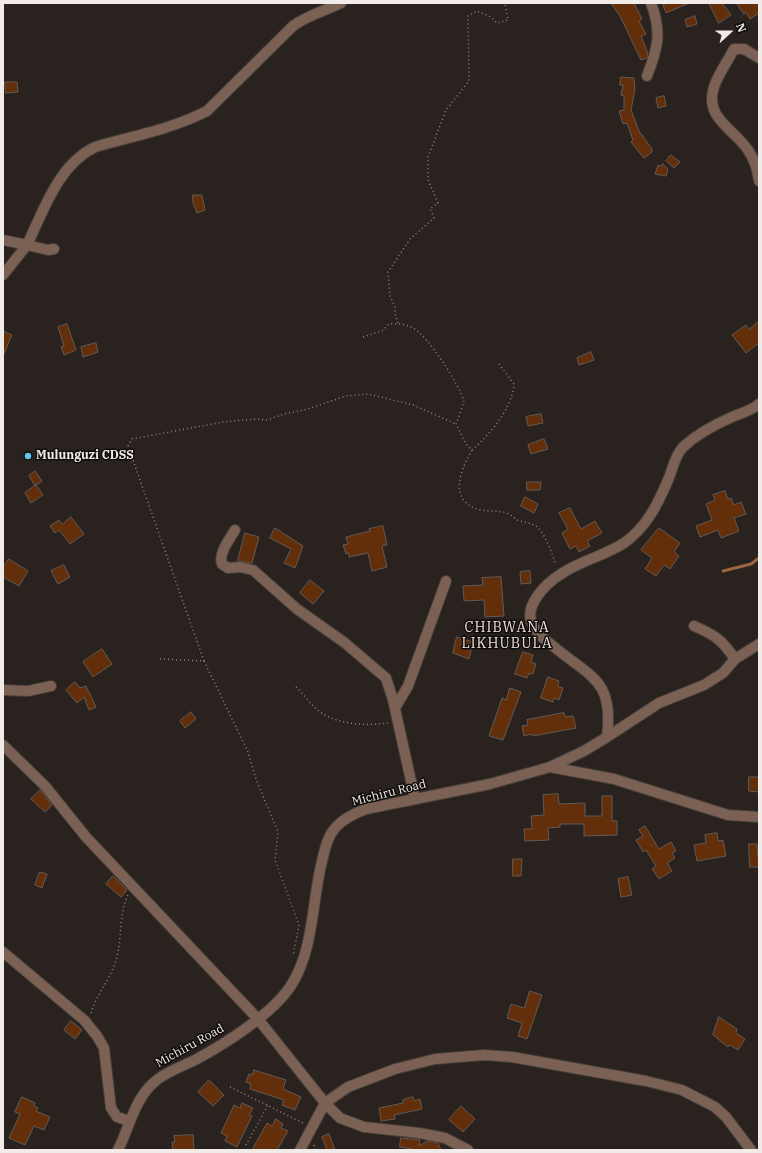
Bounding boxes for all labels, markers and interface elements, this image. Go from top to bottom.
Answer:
north arrow [710,12,750,52]
text: N [733,21,749,34]
place label: Mulunguzi CDSS [36,449,134,463]
marker: Mulunguzi CDSS [23,451,33,461]
district label: CHIBWANA LIKHUBULA [461,620,553,652]
street label: Michiru Road [350,777,428,809]
street label: Michiru Road [153,1021,227,1071]

